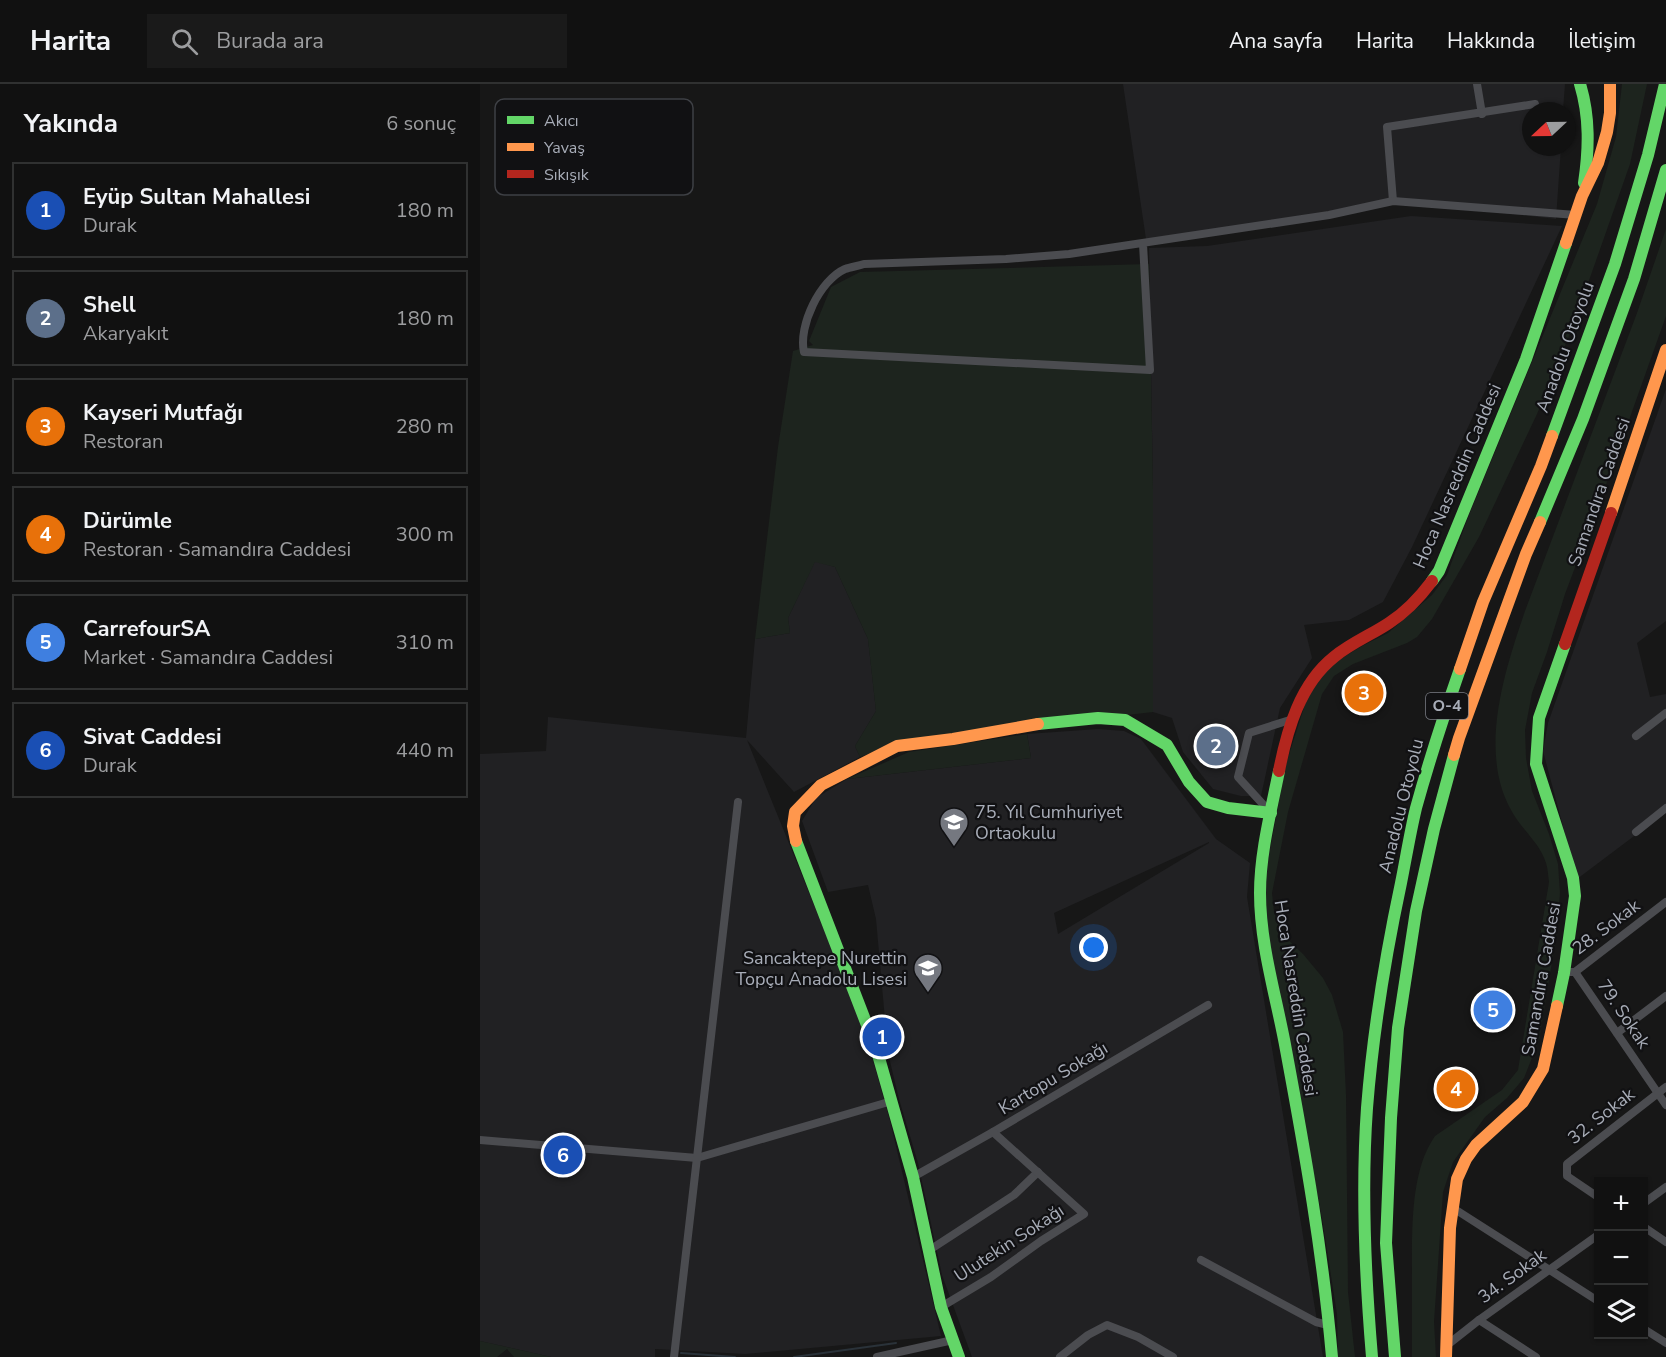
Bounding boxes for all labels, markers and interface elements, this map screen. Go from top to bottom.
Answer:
search box [147,14,567,68]
text: Harita [30,22,111,60]
icon: search [168,25,201,58]
text: Burada ara [216,26,324,56]
text: Ana sayfa [1229,27,1323,55]
text: Harita [1356,27,1414,55]
text: Hakkında [1447,27,1535,55]
text: İletişim [1568,27,1636,55]
legend [495,99,693,195]
north arrow [1522,102,1576,156]
text: Yakında [24,106,118,141]
text: 6 sonuç [386,110,456,137]
text: Akıcı [544,110,579,132]
text: Yavaş [543,137,585,159]
text: Sıkışık [544,164,590,186]
text: Eyüp Sultan Mahallesi [83,182,310,212]
text: 1 [40,197,52,224]
text: 180 m [396,197,454,224]
text: Durak [83,212,137,239]
street label: Anadolu Otoyolu [1530,278,1600,416]
text: Shell [83,290,136,320]
text: 2 [40,305,52,332]
text: 180 m [396,305,454,332]
text: Akaryakıt [83,320,168,347]
street label: Hoca Nasreddin Caddesi [1407,380,1507,572]
text: Kayseri Mutfağı [83,398,243,428]
text: 3 [40,413,52,440]
text: 280 m [396,413,454,440]
street label: Samandıra Caddesi [1562,414,1636,570]
text: Restoran [83,428,163,455]
text: Dürümle [83,506,172,536]
text: 4 [40,521,52,548]
text: 300 m [396,521,454,548]
text: Restoran · Samandıra Caddesi [83,536,351,563]
text: CarrefourSA [83,614,210,644]
text: 5 [40,629,52,656]
text: 310 m [396,629,454,656]
text: Market · Samandıra Caddesi [83,644,333,671]
pin: 3 [1344,670,1384,716]
road number: O-4 [1426,693,1468,719]
text: Sivat Caddesi [83,722,222,752]
pin: 2 [1196,724,1236,768]
street label: Anadolu Otoyolu [1373,736,1429,876]
text: 6 [40,737,52,764]
text: 440 m [396,737,454,764]
text: Durak [83,752,137,779]
place label: 75. Yıl Cumhuriyet Ortaokulu [975,800,1123,845]
school or university icon: 75. Yıl Cumhuriyet Ortaokulu [938,806,970,848]
street label: 28. Sokak [1567,893,1646,960]
street label: Hoca Nasreddin Caddesi [1269,898,1323,1098]
street label: Samandıra Caddesi [1516,900,1566,1058]
your location [1079,933,1108,962]
place label: Sancaktepe Nurettin Topçu Anadolu Lisesi [736,946,907,991]
school or university icon: Sancaktepe Nurettin Topçu Anadolu Lisesi [912,952,944,994]
street label: 79. Sokak [1592,975,1657,1054]
pin: 5 [1474,988,1512,1032]
pin: 1 [862,1014,902,1060]
street label: Kartopu Sokağı [994,1036,1112,1120]
pin: 4 [1436,1066,1476,1112]
street label: 32. Sokak [1563,1082,1640,1150]
pin: 6 [544,1132,583,1178]
map controls [1594,1177,1648,1339]
button: + [1594,1177,1648,1231]
street label: Ulutekin Sokağı [949,1198,1069,1288]
button: − [1594,1231,1648,1285]
street label: 34. Sokak [1473,1243,1552,1309]
button: layers [1594,1285,1648,1339]

